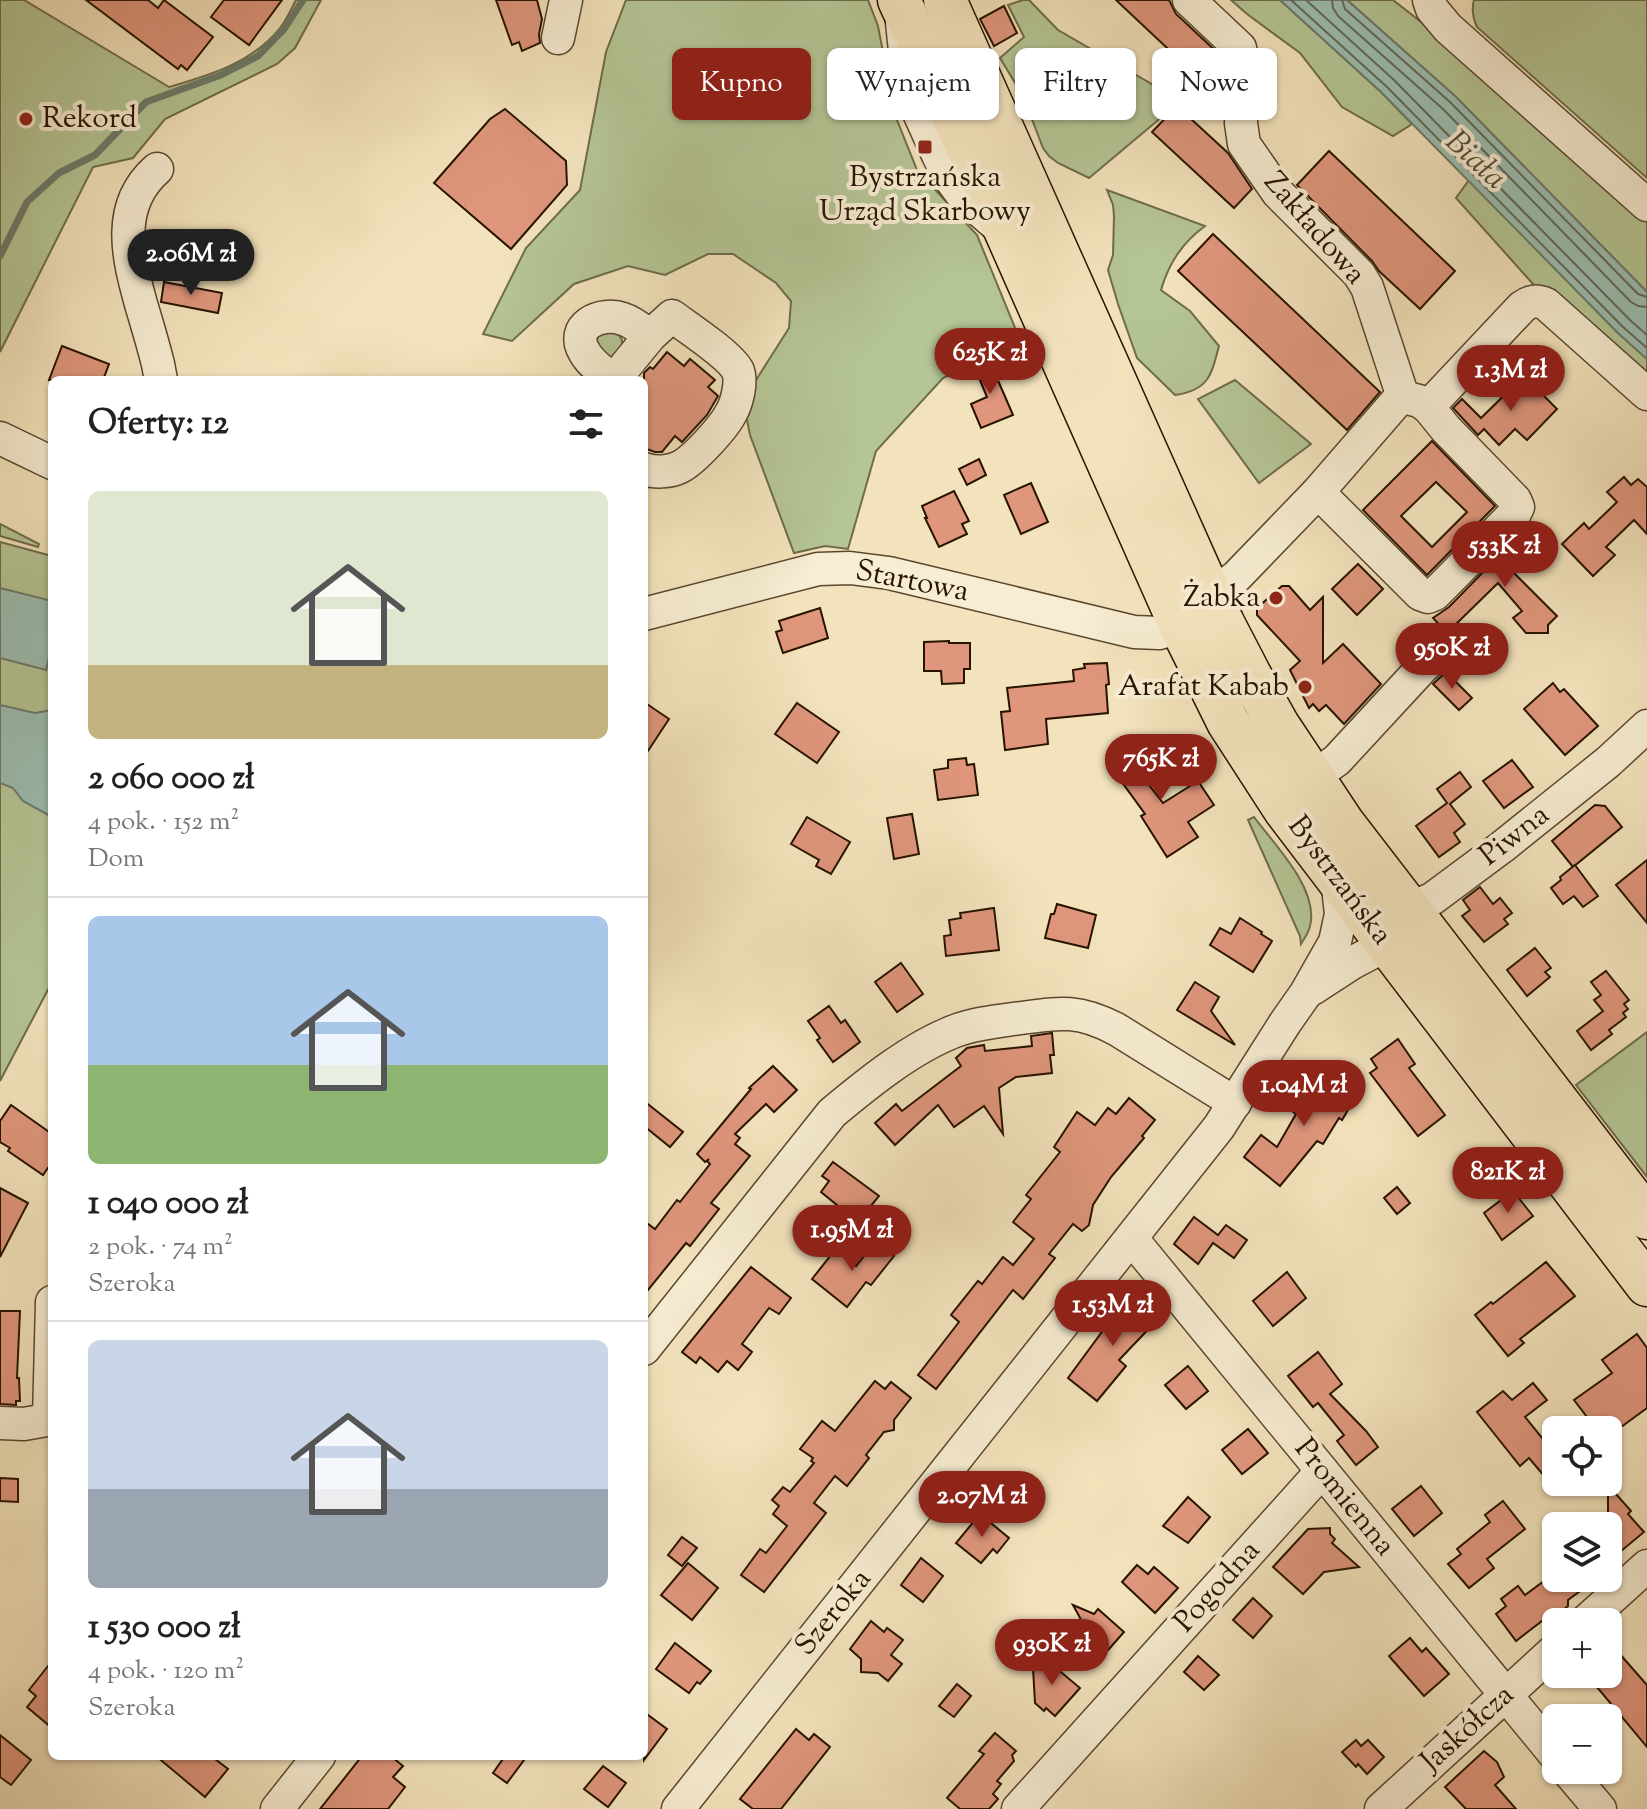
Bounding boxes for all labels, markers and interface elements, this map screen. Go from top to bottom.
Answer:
chip: Kupno [672,48,811,120]
chip: Wynajem [827,48,999,120]
chip: Filtry [1015,48,1136,120]
chip: Nowe [1152,48,1277,120]
place label: Rekord [42,98,137,141]
marker: Rekord [17,110,35,128]
water label: Biała [1434,121,1516,201]
marker: Bystrzańska Urząd Skarbowy [916,138,934,156]
place label: Bystrzańska Urząd Skarbowy [819,157,1031,234]
street label: Zakładowa [1253,163,1375,295]
pin: 2.06M zł [108,229,274,297]
text: 2.06M zł [145,236,237,273]
pin: 625K zł [916,328,1064,396]
text: 625K zł [952,335,1028,372]
pin: 1.3M zł [1437,345,1585,413]
text: 1.3M zł [1475,352,1547,389]
text: Oferty: 12 [88,400,229,449]
icon: filters [564,402,608,446]
pin: 533K zł [1431,521,1579,589]
text: 533K zł [1469,528,1541,565]
icon: home [276,543,420,687]
street label: Startowa [852,550,973,614]
place label: Żabka [1183,577,1260,620]
marker: Żabka [1267,589,1285,607]
pin: 950K zł [1378,623,1526,691]
text: 950K zł [1414,630,1491,667]
place label: Arafat Kabab [1118,666,1289,709]
marker: Arafat Kabab [1296,678,1314,696]
pin: 765K zł [1087,734,1235,802]
text: 765K zł [1123,741,1199,778]
text: 2 060 000 zł [88,755,255,804]
street label: Piwna [1471,795,1559,877]
text: 4 pok. · 152 m² [88,804,239,841]
street label: Bystrzańska [1276,807,1402,955]
text: Dom [88,841,144,878]
icon: home [276,968,420,1112]
pin: 1.04M zł [1221,1060,1387,1128]
text: 1.04M zł [1261,1067,1347,1104]
pin: 821K zł [1434,1147,1582,1215]
text: 821K zł [1470,1154,1546,1191]
text: 1 040 000 zł [88,1180,249,1229]
pin: 1.95M zł [769,1205,935,1273]
text: 1.95M zł [810,1212,894,1249]
text: 2 pok. · 74 m² [88,1229,233,1266]
text: Szeroka [88,1266,175,1303]
pin: 1.53M zł [1030,1280,1196,1348]
text: 1.53M zł [1072,1287,1154,1324]
icon: home [276,1392,420,1536]
map controls [1542,1416,1622,1784]
button: locate [1542,1416,1622,1496]
street label: Promienna [1283,1430,1405,1566]
pin: 2.07M zł [899,1471,1065,1539]
text: 2.07M zł [937,1478,1027,1515]
button: layers [1542,1512,1622,1592]
street label: Pogodna [1165,1531,1271,1643]
street label: Szeroka [786,1560,883,1666]
text: 1 530 000 zł [88,1604,241,1653]
button: + [1542,1608,1622,1688]
pin: 930K zł [978,1619,1126,1687]
text: 930K zł [1013,1626,1091,1663]
text: 4 pok. · 120 m² [88,1653,244,1690]
street label: Jaskółcza [1410,1675,1525,1784]
text: Szeroka [88,1690,175,1727]
button: − [1542,1704,1622,1784]

